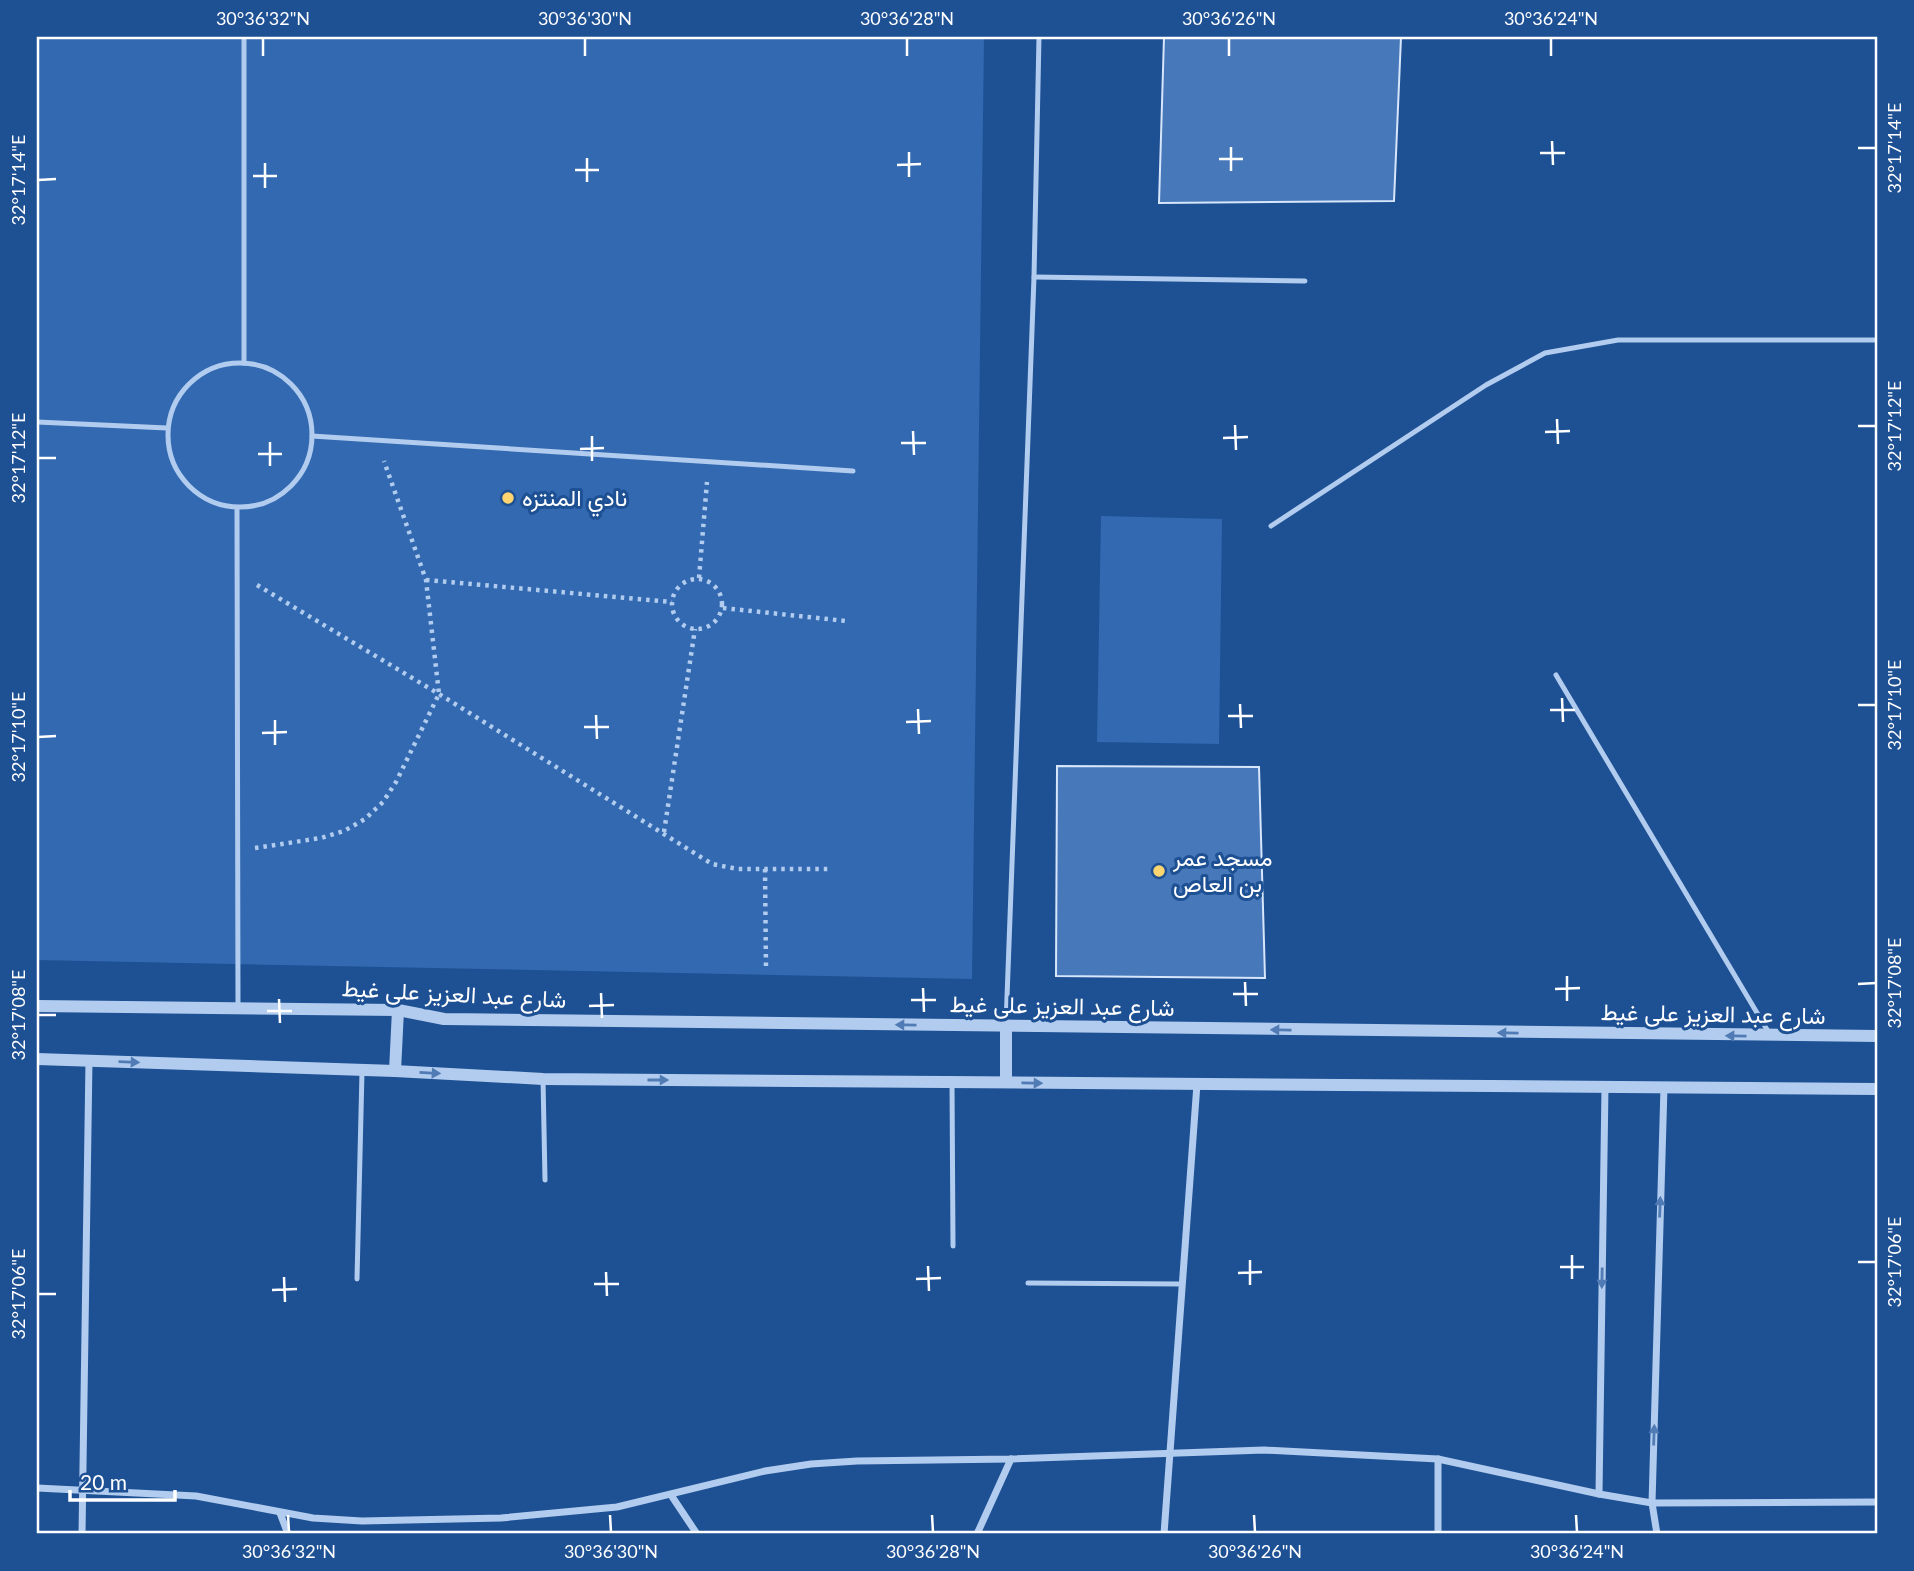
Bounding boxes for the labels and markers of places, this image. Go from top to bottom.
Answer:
place label: نادي المنتزه [522,483,627,517]
marker: نادي المنتزه [500,490,516,506]
place label: مسجد عمر بن العاص [1172,843,1273,898]
marker: مسجد عمر بن العاص [1151,863,1167,879]

